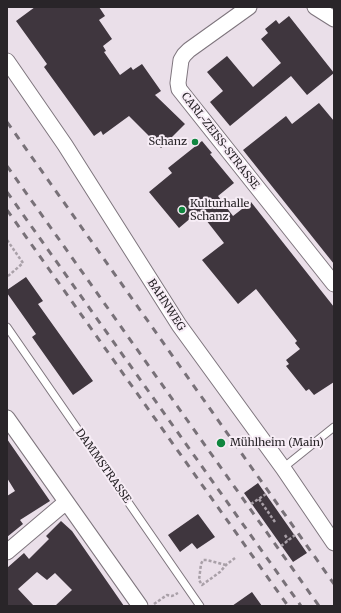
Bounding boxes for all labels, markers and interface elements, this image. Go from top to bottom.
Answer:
street label: CARL-ZEISS-STRASSE [178,90,262,192]
place label: Schanz [149,135,187,149]
marker: Schanz [190,137,200,147]
place label: Kulturhalle Schanz [190,197,249,223]
marker: Kulturhalle Schanz [177,205,187,215]
street label: BAHNWEG [144,277,188,333]
street label: DAMMSTRASSE [72,426,134,506]
place label: Mühlheim (Main) [230,436,324,450]
marker: Mühlheim (Main) [215,437,227,449]

